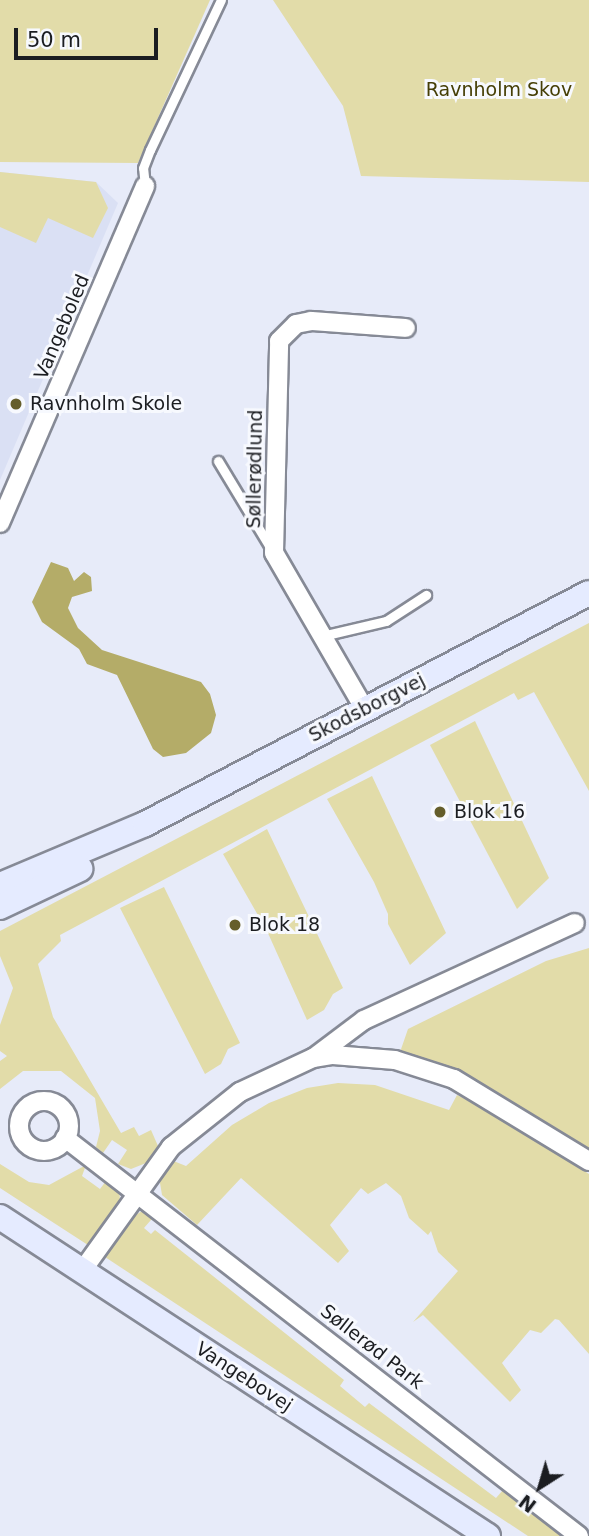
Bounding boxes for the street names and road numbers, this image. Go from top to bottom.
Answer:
street label: Vangeboled [30,271,94,383]
street label: Søllerødlund [243,409,267,529]
street label: Skodsborgvej [305,669,429,747]
street label: Søllerød Park [316,1300,428,1394]
street label: Vangebovej [191,1337,297,1417]

